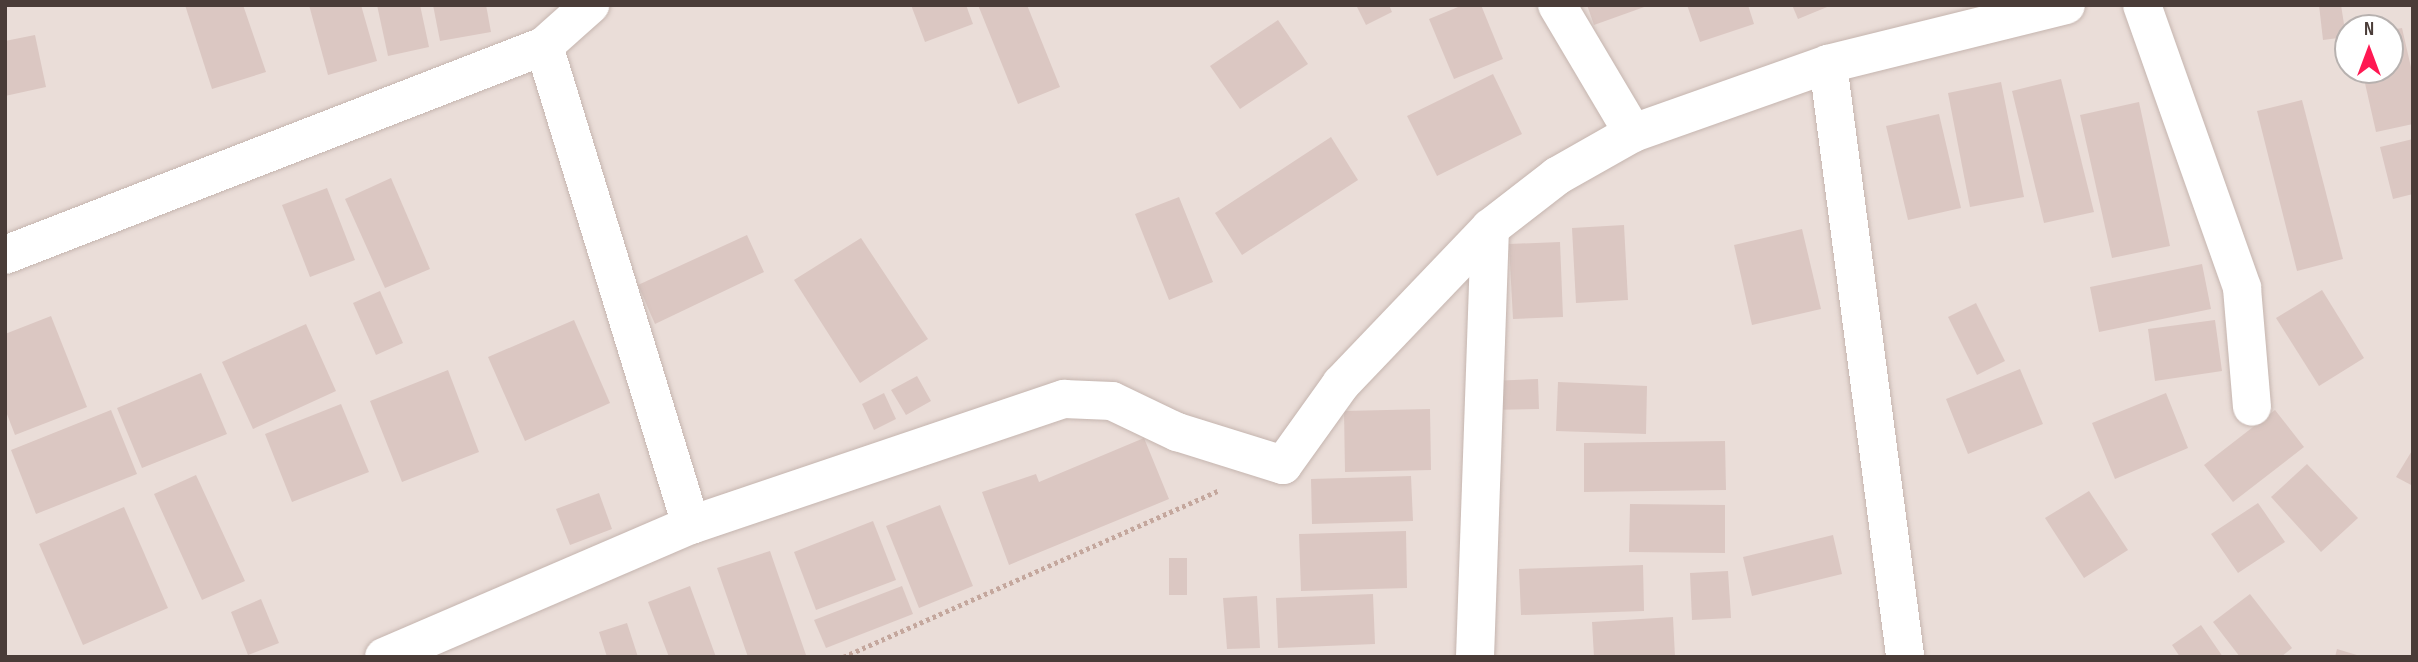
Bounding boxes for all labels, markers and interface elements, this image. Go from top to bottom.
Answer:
north arrow [2334,14,2404,84]
text: N [2364,18,2374,41]

